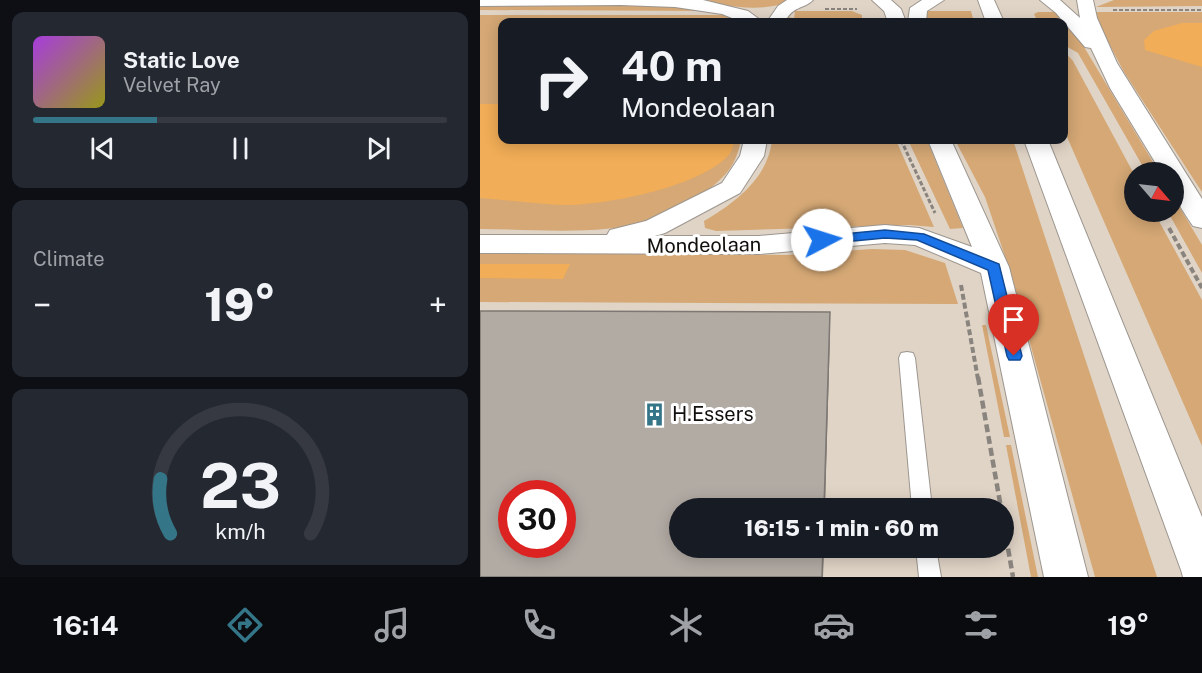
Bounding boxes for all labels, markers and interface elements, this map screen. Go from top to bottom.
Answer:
text: 40 m [621,41,723,90]
icon: right [522,42,600,120]
text: Static Love [123,47,240,73]
text: Velvet Ray [123,73,221,97]
text: Mondeolaan [621,91,776,123]
icon: previous [86,132,119,165]
icon: pause [224,132,257,165]
icon: next [362,132,395,165]
north arrow [1124,162,1184,222]
map controls [1124,162,1184,222]
position arrow [790,208,854,272]
street label: Mondeolaan [647,232,761,258]
text: Climate [33,247,105,271]
text: 19° [204,278,276,331]
text: − [33,286,51,324]
text: + [429,286,447,324]
pin [988,294,1039,356]
icon: arrive [997,303,1030,336]
building icon: H.Essers [641,401,667,427]
place label: H.Essers [672,402,754,426]
text: 23 [199,449,281,522]
speed limit sign: 30 [498,480,576,558]
text: 16:15 · 1 min · 60 m [744,515,939,541]
text: km/h [215,519,265,544]
icon: directions [224,604,266,646]
icon: music [371,604,413,646]
icon: phone [518,604,560,646]
icon: climate [665,604,707,646]
icon: car [813,604,855,646]
icon: filters [960,604,1002,646]
text: 16:14 [53,609,119,641]
text: 19° [1107,609,1149,641]

